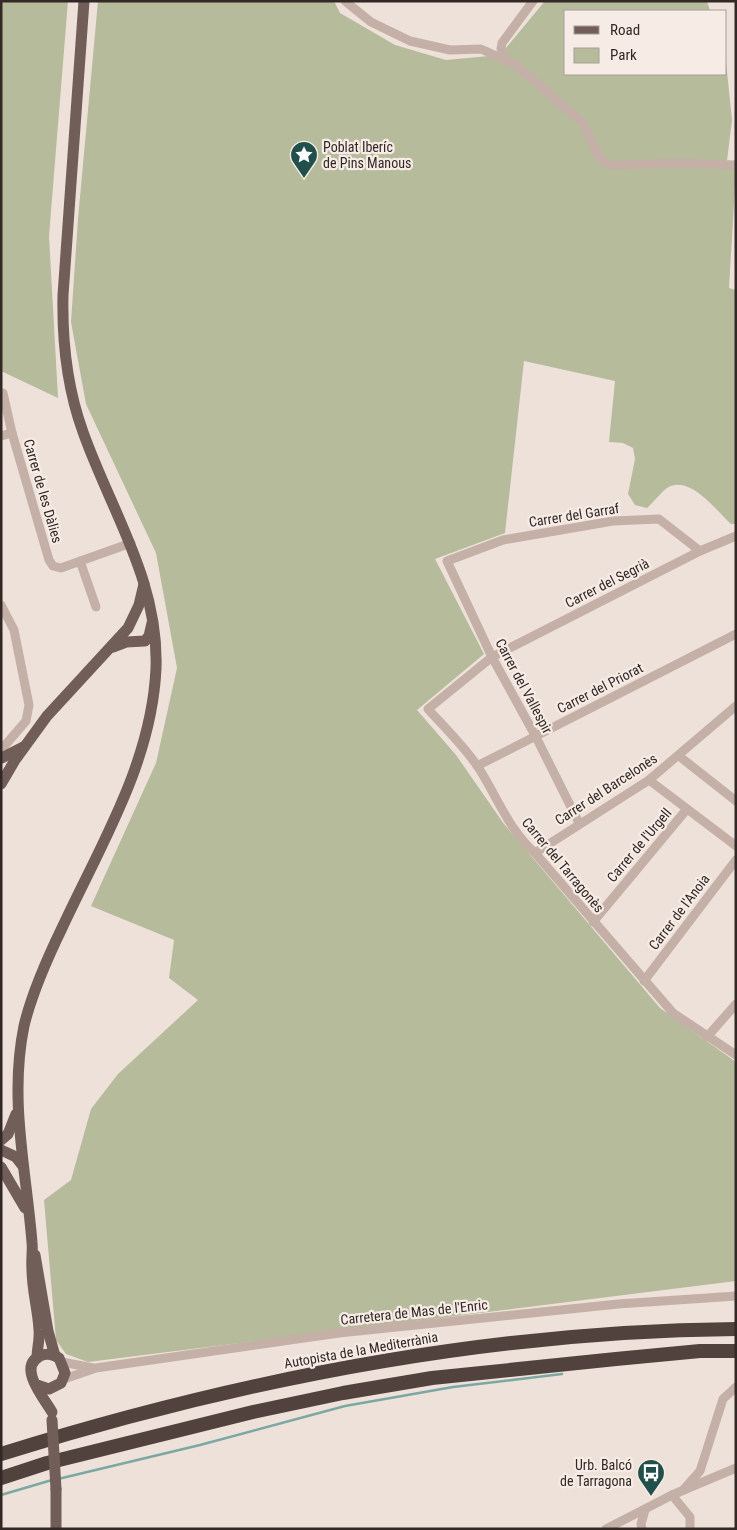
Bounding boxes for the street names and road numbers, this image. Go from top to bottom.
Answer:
street label: Carrer de les Dàlies [21,437,65,545]
street label: Carrer del Garraf [528,500,621,530]
street label: Carrer del Segrià [562,555,652,611]
street label: Carrer del Vallespir [492,636,556,736]
street label: Carrer del Priorat [554,660,646,716]
street label: Carrer del Barcelonès [552,750,660,828]
street label: Carrer de l'Urgell [604,805,674,885]
street label: Carrer del Tarragonès [519,814,607,916]
street label: Carrer de l'Anoia [645,871,713,953]
street label: Carretera de Mas de l'Enric [340,1296,488,1328]
street label: Autopista de la Mediterrània [283,1329,439,1371]

